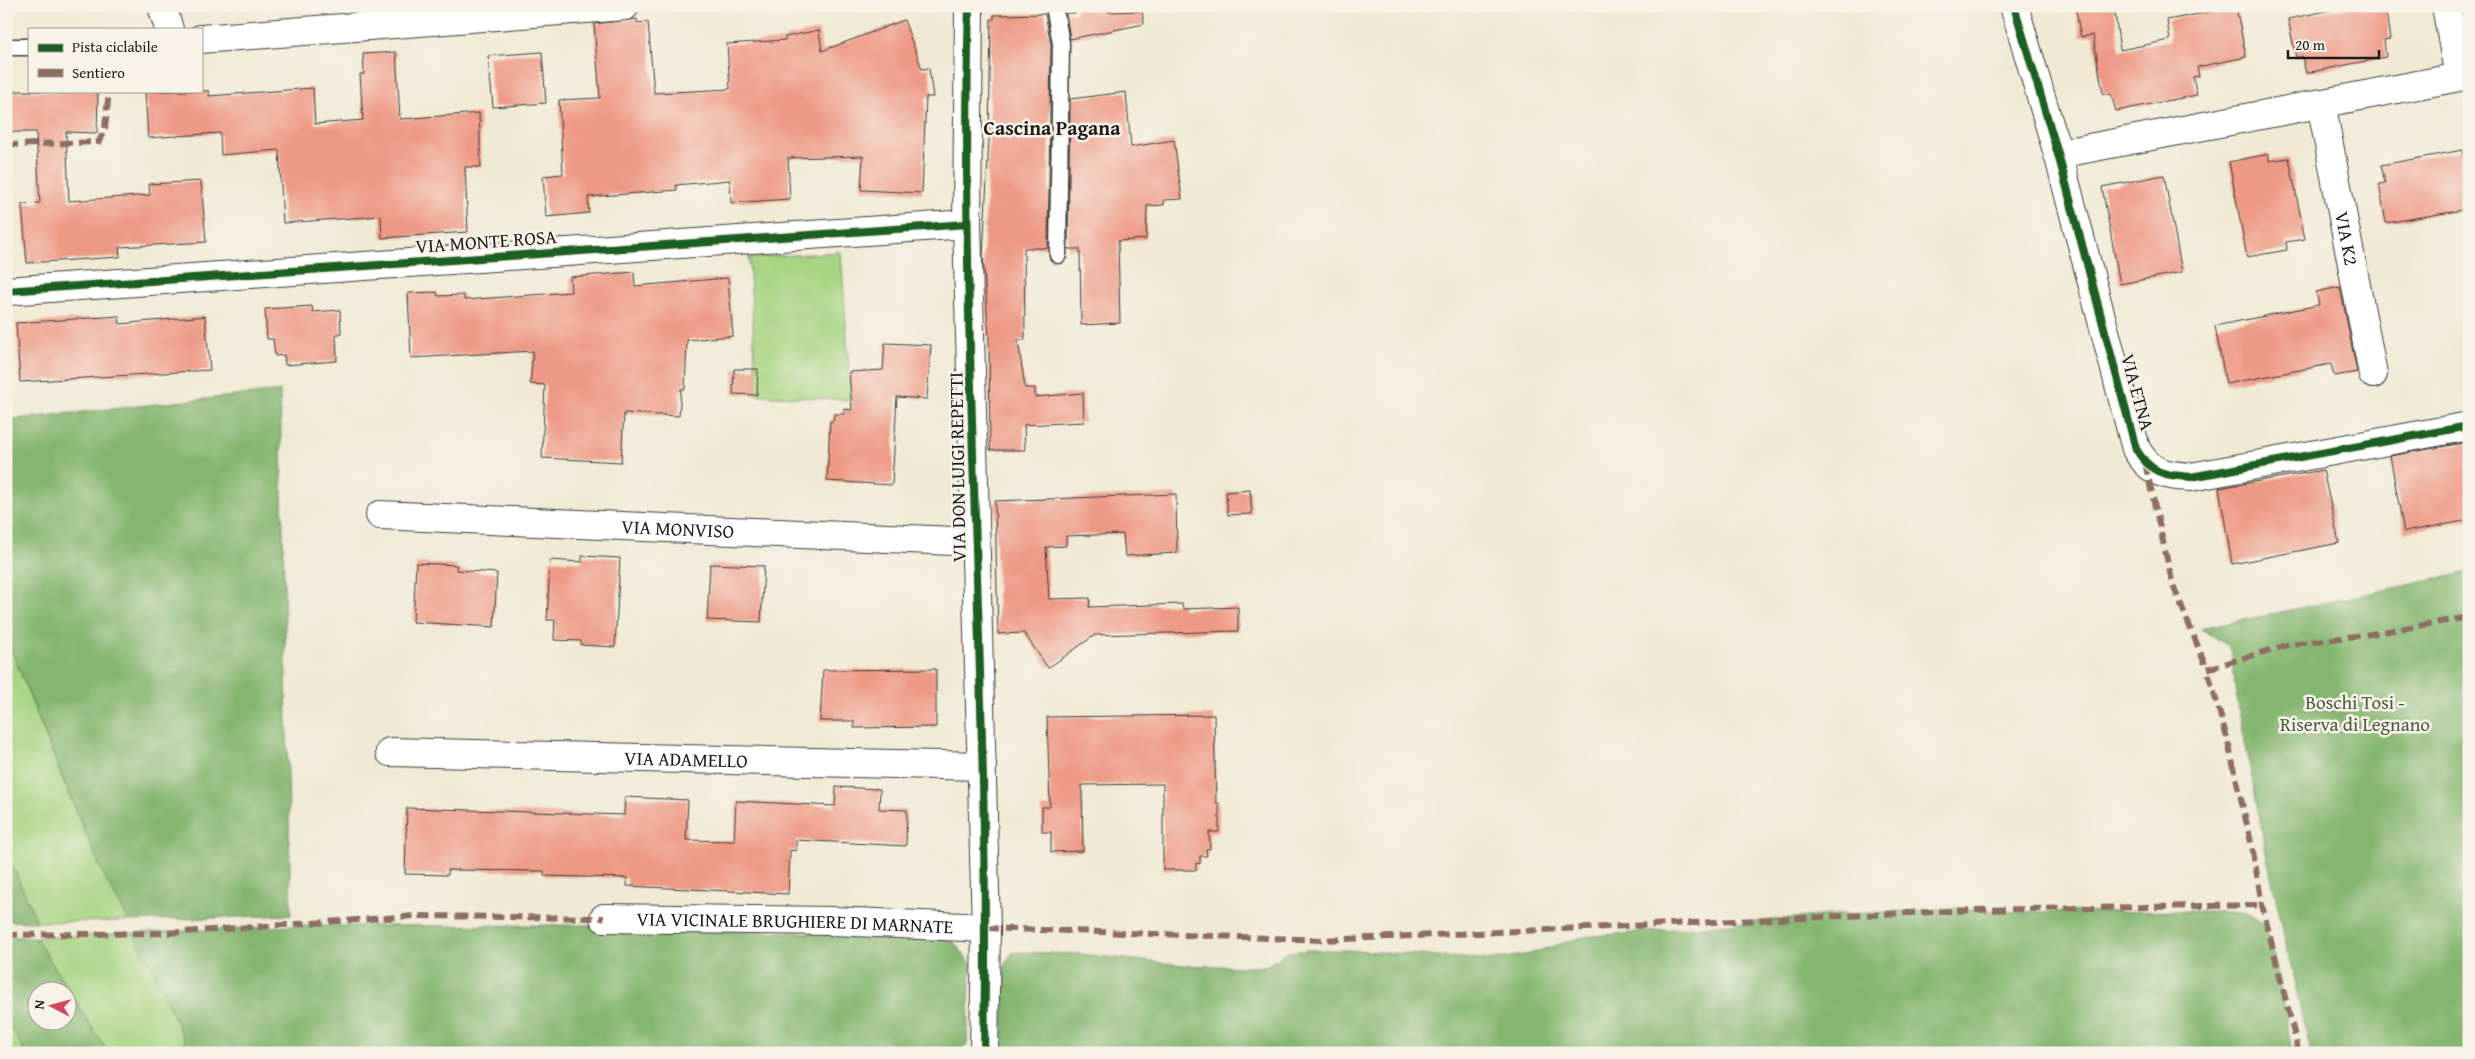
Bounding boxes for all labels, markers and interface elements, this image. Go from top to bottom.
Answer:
legend [28,28,202,92]
scale bar [2288,28,2379,60]
text: 20 m [2295,34,2326,55]
text: Pista ciclabile [72,36,158,57]
text: Sentiero [72,62,125,83]
district label: Cascina Pagana [984,113,1121,142]
street label: VIA K2 [2328,209,2366,268]
street label: VIA MONTE ROSA [415,222,558,260]
street label: VIA ETNA [2114,351,2162,434]
street label: VIA DON LUIGI REPETTI [941,372,973,562]
street label: VIA MONVISO [621,512,735,545]
park label: Boschi Tosi - Riserva di Legnano [2280,688,2430,738]
street label: VIA ADAMELLO [624,744,748,774]
street label: VIA VICINALE BRUGHIERE DI MARNATE [636,904,954,941]
north arrow [28,982,78,1032]
text: N [29,998,50,1010]

